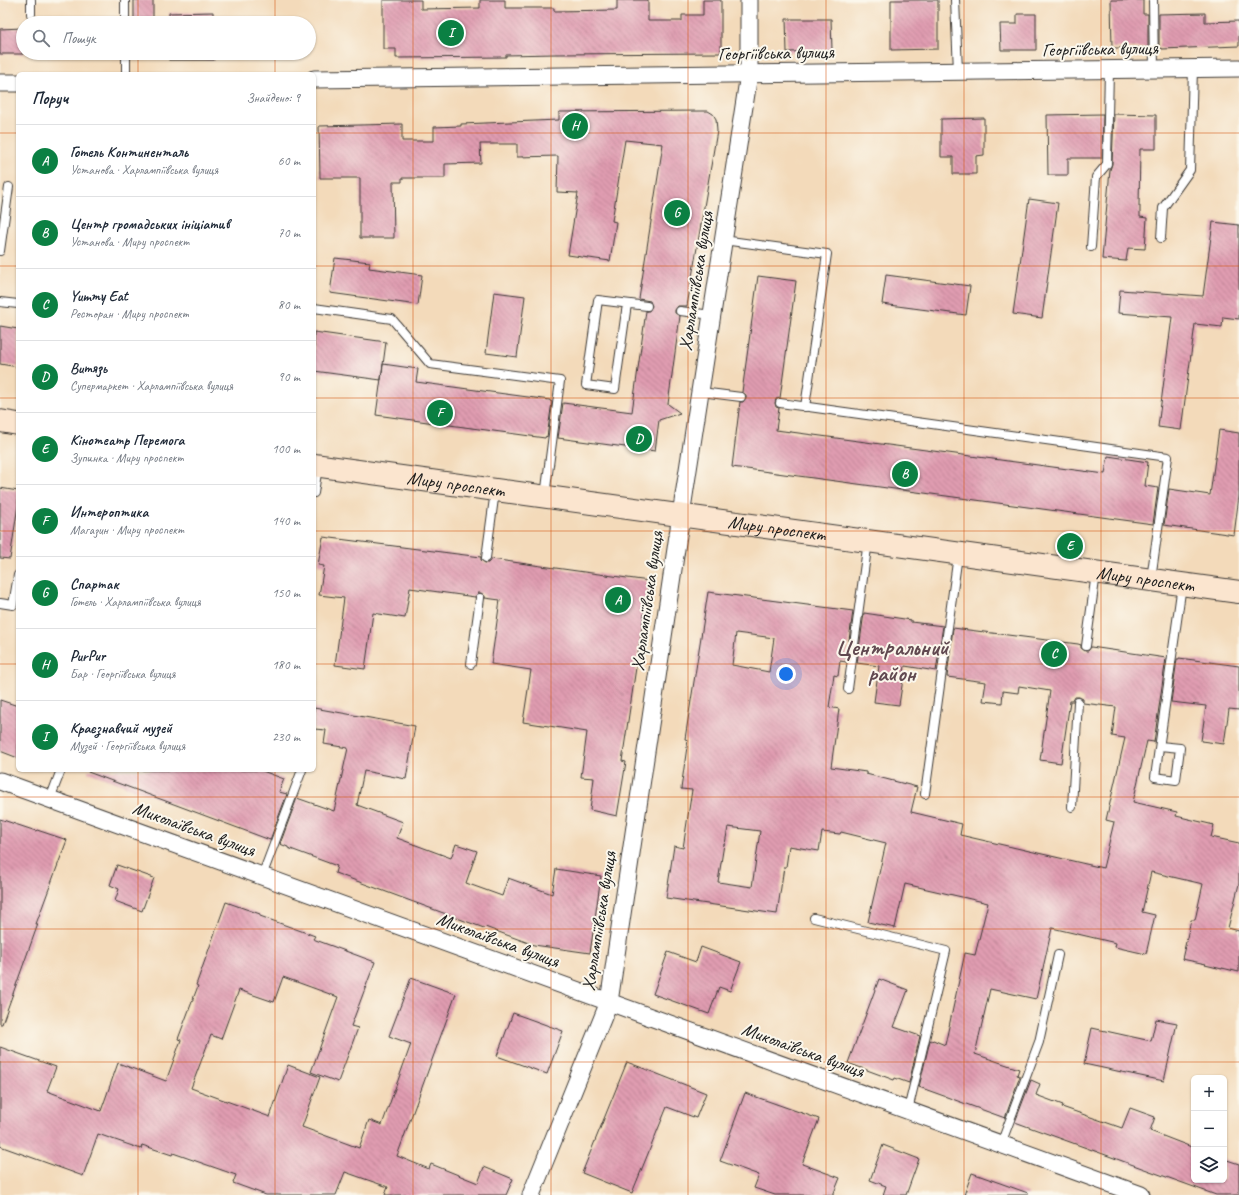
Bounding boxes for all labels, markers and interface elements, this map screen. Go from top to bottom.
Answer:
search box [16,16,316,60]
pin: I [438,18,464,48]
icon: search [30,27,52,49]
text: Пошук [62,29,95,48]
street label: Георгіївська вулиця [1042,36,1159,62]
street label: Георгіївська вулиця [718,40,835,66]
text: Поруч [32,88,68,109]
text: Знайдено: 9 [246,90,300,106]
pin: H [562,111,588,141]
text: Готель Континенталь [70,143,188,162]
text: A [42,153,48,169]
text: 60 m [278,153,300,169]
text: Установа · Харлампіївська вулиця [70,162,218,178]
pin: G [664,198,690,228]
street label: Харлампіївська вулиця [673,209,719,352]
text: Центр громадських ініціатив [70,215,230,234]
text: B [42,225,48,241]
text: 70 m [278,225,300,241]
text: Установа · Миру проспект [70,234,189,250]
text: Yummy Eat [70,287,128,306]
text: C [42,297,48,313]
text: 80 m [278,297,300,313]
text: Ресторан · Миру проспект [70,306,188,322]
text: Витязь [70,359,107,378]
text: D [41,369,49,385]
text: 90 m [278,369,300,385]
text: Супермаркет · Харлампіївська вулиця [70,378,233,394]
pin: F [427,398,453,428]
pin: D [626,424,652,454]
text: Кінотеатр Перемога [70,431,184,450]
text: E [42,441,48,457]
text: 100 m [272,441,300,457]
text: Зупинка · Миру проспект [70,450,183,466]
pin: B [892,459,918,489]
street label: Миру проспект [405,466,507,503]
text: Интероптика [70,503,148,522]
street label: Миру проспект [726,510,828,547]
text: F [42,513,48,529]
text: 140 m [272,513,300,529]
text: Магазин · Миру проспект [70,522,184,538]
street label: Харлампіївська вулиця [625,529,669,672]
pin: E [1057,531,1083,561]
street label: Миру проспект [1095,561,1197,598]
text: Спартак [70,575,118,594]
text: G [42,585,48,601]
text: 150 m [272,585,300,601]
pin: A [605,585,631,615]
text: Готель · Харлампіївська вулиця [70,594,201,610]
district label: Центральний район [835,633,951,688]
pin: C [1041,639,1067,669]
text: PurPur [70,647,105,666]
text: H [41,657,49,673]
text: 180 m [272,657,300,673]
your location [776,664,796,684]
text: Бар · Георгіївська вулиця [70,666,176,682]
text: Краєзнавчий музей [70,719,172,738]
text: I [42,729,48,745]
text: 230 m [272,729,300,745]
text: Музей · Георгіївська вулиця [70,738,185,754]
street label: Миколаївська вулиця [129,796,260,863]
street label: Харлампіївська вулиця [576,849,622,992]
street label: Миколаївська вулиця [433,907,564,974]
street label: Миколаївська вулиця [738,1017,869,1084]
map controls [1191,1075,1227,1183]
button: + [1191,1075,1227,1111]
button: − [1191,1111,1227,1147]
button: layers [1191,1147,1227,1183]

